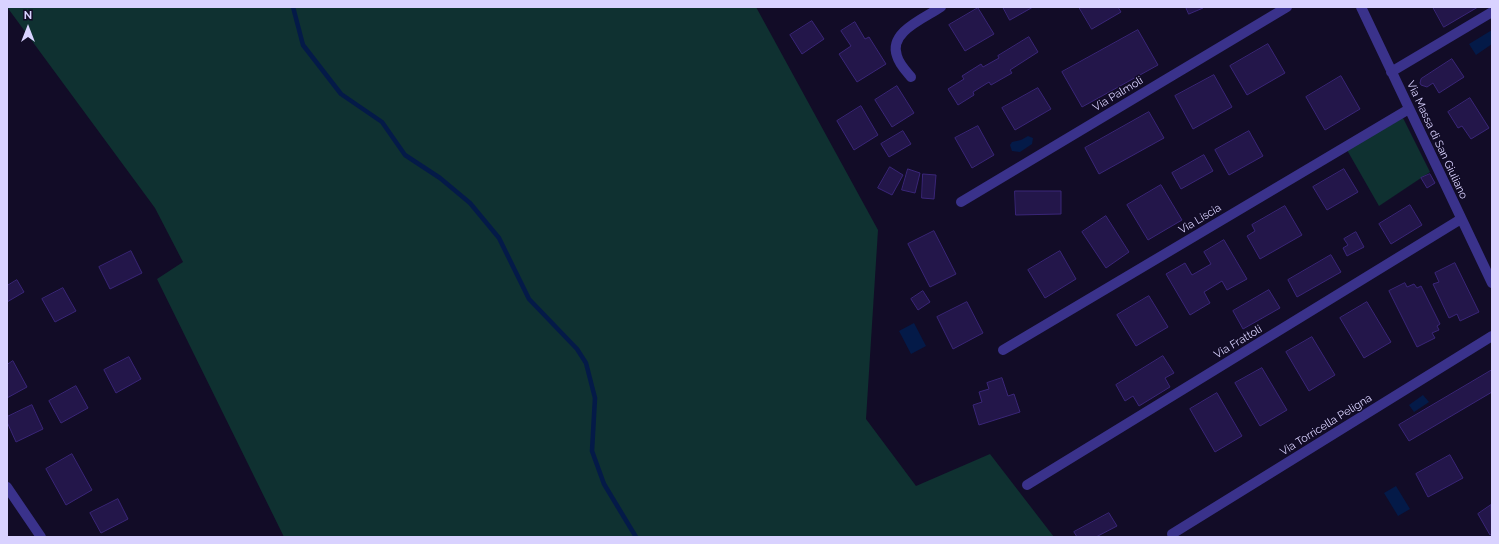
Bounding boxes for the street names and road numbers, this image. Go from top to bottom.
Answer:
street label: Via Palmoli [1090,74,1146,114]
street label: Via Massa di San Giuliano [1404,79,1470,201]
street label: Via Liscia [1176,201,1224,237]
street label: Via Frattoli [1212,323,1264,361]
street label: Via Torricella Peligna [1278,391,1374,459]

